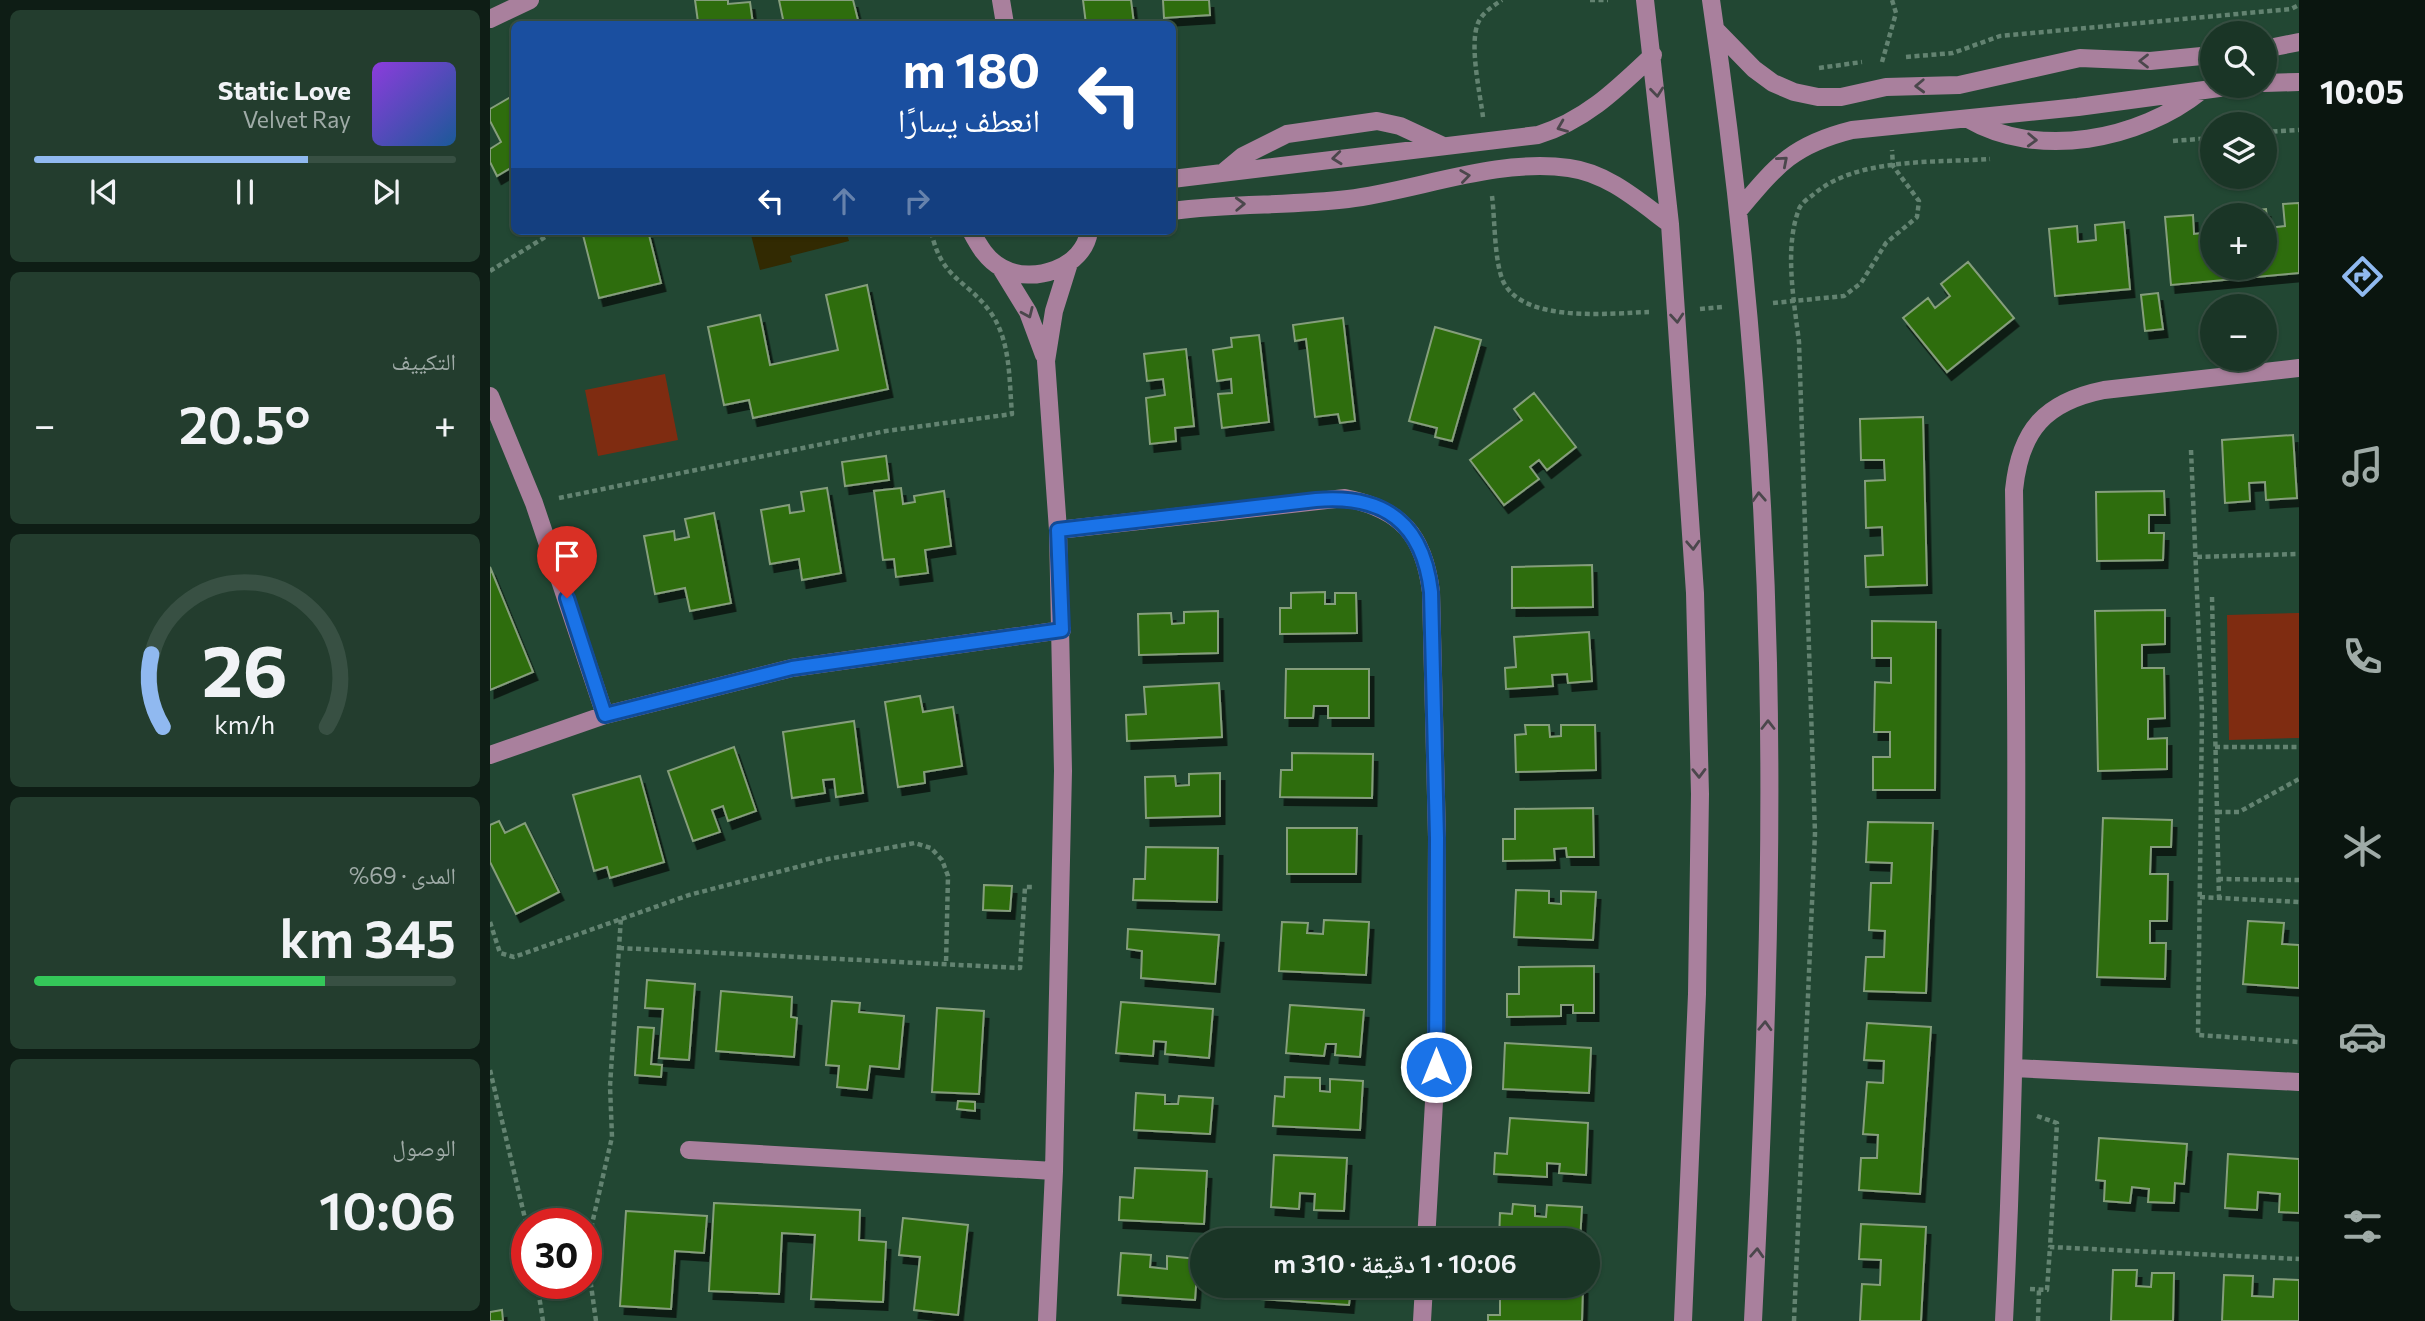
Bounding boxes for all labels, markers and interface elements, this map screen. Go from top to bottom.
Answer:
map controls [2200,21,2277,371]
button: search [2200,21,2277,98]
text: 180 m [903,38,1040,98]
icon: left [1064,49,1155,140]
one-way arrow [2138,53,2149,69]
text: 10:05 [2320,71,2404,111]
text: Static Love [218,74,351,105]
one-way arrow [1914,78,1925,94]
one-way arrow [1649,87,1664,98]
text: انعطف يسارًا [898,99,1040,139]
text: Velvet Ray [243,105,351,133]
button: layers [2200,112,2277,189]
one-way arrow [1556,118,1568,132]
one-way arrow [2027,133,2038,148]
one-way arrow [1331,150,1342,165]
one-way arrow [1775,157,1788,169]
one-way arrow [1459,168,1471,183]
icon: previous [85,173,123,211]
icon: pause [226,173,264,211]
icon: next [367,173,405,211]
icon: left [752,182,790,220]
icon: ahead [825,182,863,220]
icon: right [898,182,936,220]
one-way arrow [1235,197,1246,212]
button: + [2200,203,2277,280]
icon: directions [2338,252,2387,301]
button: − [2200,294,2277,371]
one-way arrow [1020,305,1034,318]
one-way arrow [1669,313,1684,324]
text: التكييف [391,347,456,375]
text: 20.5° [179,391,310,455]
text: − [34,400,56,447]
text: + [434,400,456,447]
icon: music [2338,442,2387,491]
one-way arrow [1752,492,1767,503]
pin [537,526,597,598]
icon: arrive [548,537,586,575]
one-way arrow [1685,540,1700,551]
text: 26 [202,623,288,712]
icon: phone [2338,632,2387,681]
text: km/h [215,708,275,738]
one-way arrow [1760,719,1776,729]
one-way arrow [1692,768,1707,779]
icon: climate [2338,822,2387,871]
text: المدى · 69% [349,861,456,889]
text: 345 km [279,905,456,969]
icon: car [2338,1012,2387,1061]
one-way arrow [1758,1020,1773,1031]
position arrow [1399,1030,1473,1104]
text: الوصول [392,1133,456,1161]
text: 10:06 [319,1177,456,1241]
icon: filters [2338,1202,2387,1251]
speed limit sign: 30 [511,1208,602,1299]
text: 10:06 · 1 دقيقة · 310 m [1273,1247,1517,1278]
one-way arrow [1749,1247,1764,1258]

